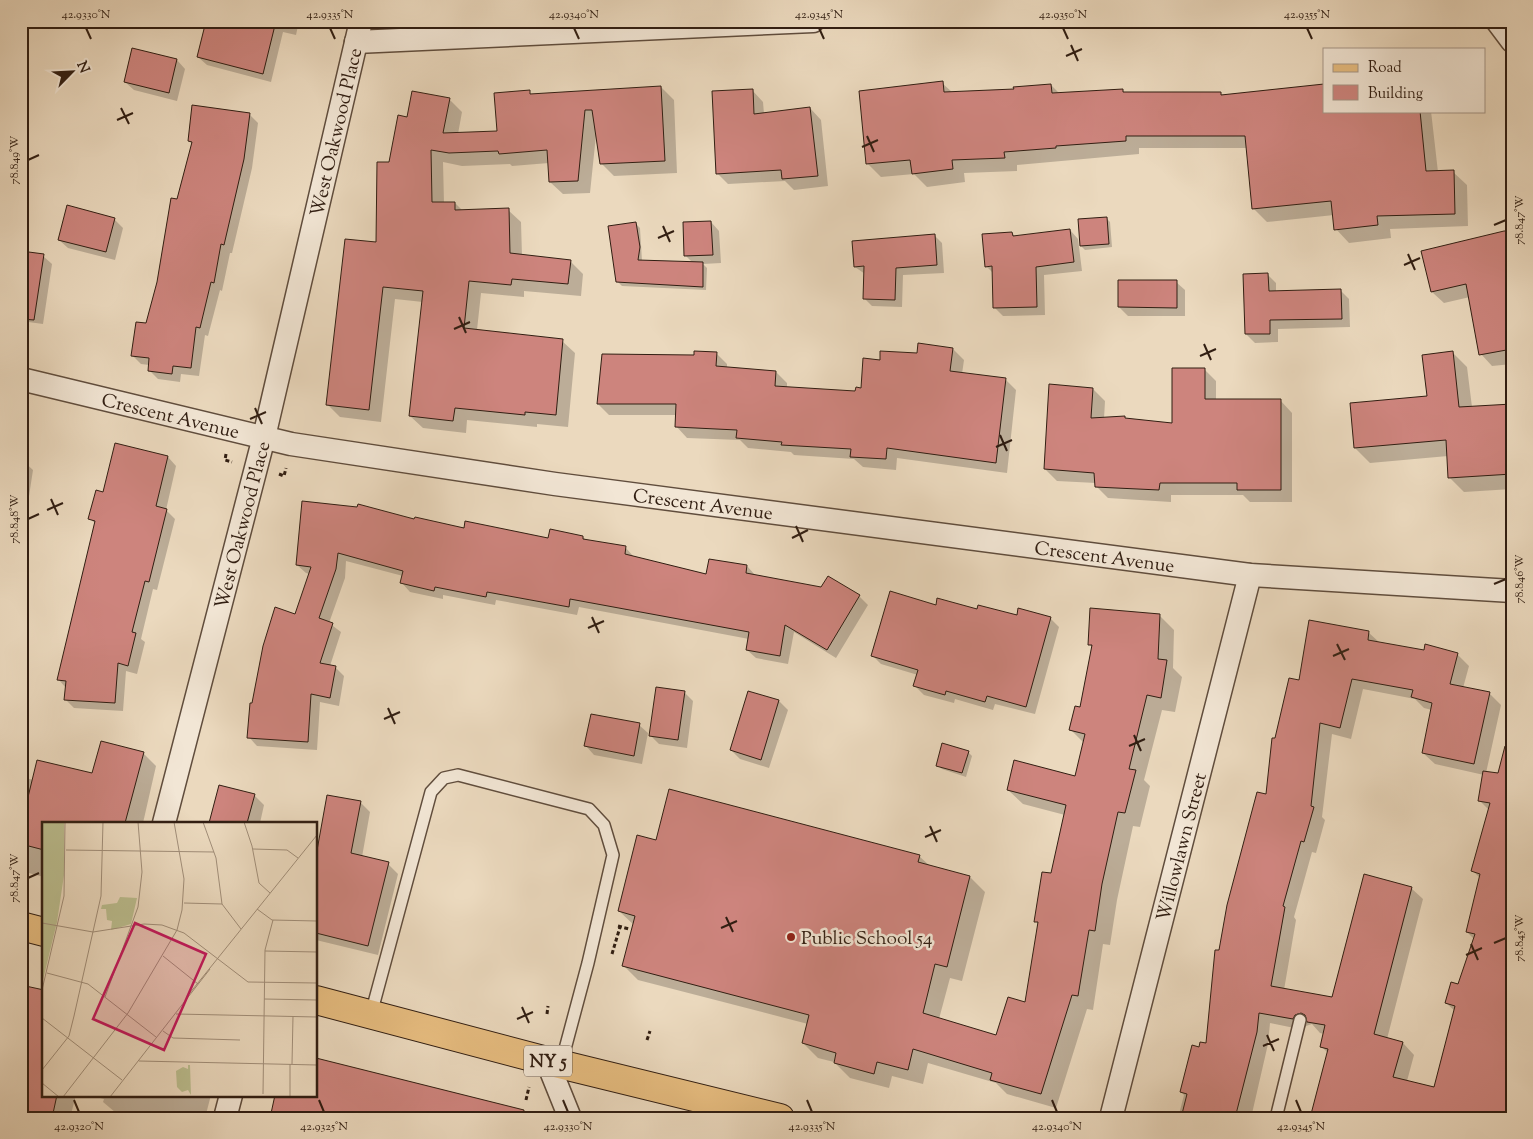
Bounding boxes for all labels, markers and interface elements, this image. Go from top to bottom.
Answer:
text: 42.9330°N [62,6,111,24]
text: 42.9335°N [307,6,354,24]
text: 42.9340°N [549,6,599,24]
text: 42.9345°N [795,6,843,24]
text: 42.9350°N [1039,6,1087,24]
text: 42.9355°N [1284,6,1330,24]
street label: West Oakwood Place [305,45,370,220]
north arrow [48,48,98,98]
legend [1323,48,1486,112]
text: N [71,58,93,77]
text: Road [1368,58,1402,79]
text: Building [1368,84,1423,105]
text: 78.849°W [6,135,24,184]
text: 78.847°W [1511,195,1529,245]
street label: Crescent Avenue [98,388,242,447]
street label: West Oakwood Place [209,439,278,612]
street label: Crescent Avenue [631,483,775,528]
text: 78.848°W [6,494,24,544]
street label: Crescent Avenue [1033,536,1176,581]
text: 78.846°W [1511,554,1529,604]
street label: Willowlawn Street [1151,770,1215,924]
inset map [42,822,318,1096]
text: 78.847°W [6,853,24,903]
text: 78.845°W [1511,914,1529,962]
place label: Public School 54 [801,926,933,953]
marker: Public School 54 [785,931,797,943]
road number: NY 5 [524,1046,572,1076]
text: 42.9320°N [54,1118,104,1136]
text: 42.9325°N [300,1118,348,1136]
text: 42.9330°N [544,1118,593,1136]
text: 42.9335°N [789,1118,836,1136]
text: 42.9340°N [1032,1118,1082,1136]
text: 42.9345°N [1277,1118,1325,1136]

